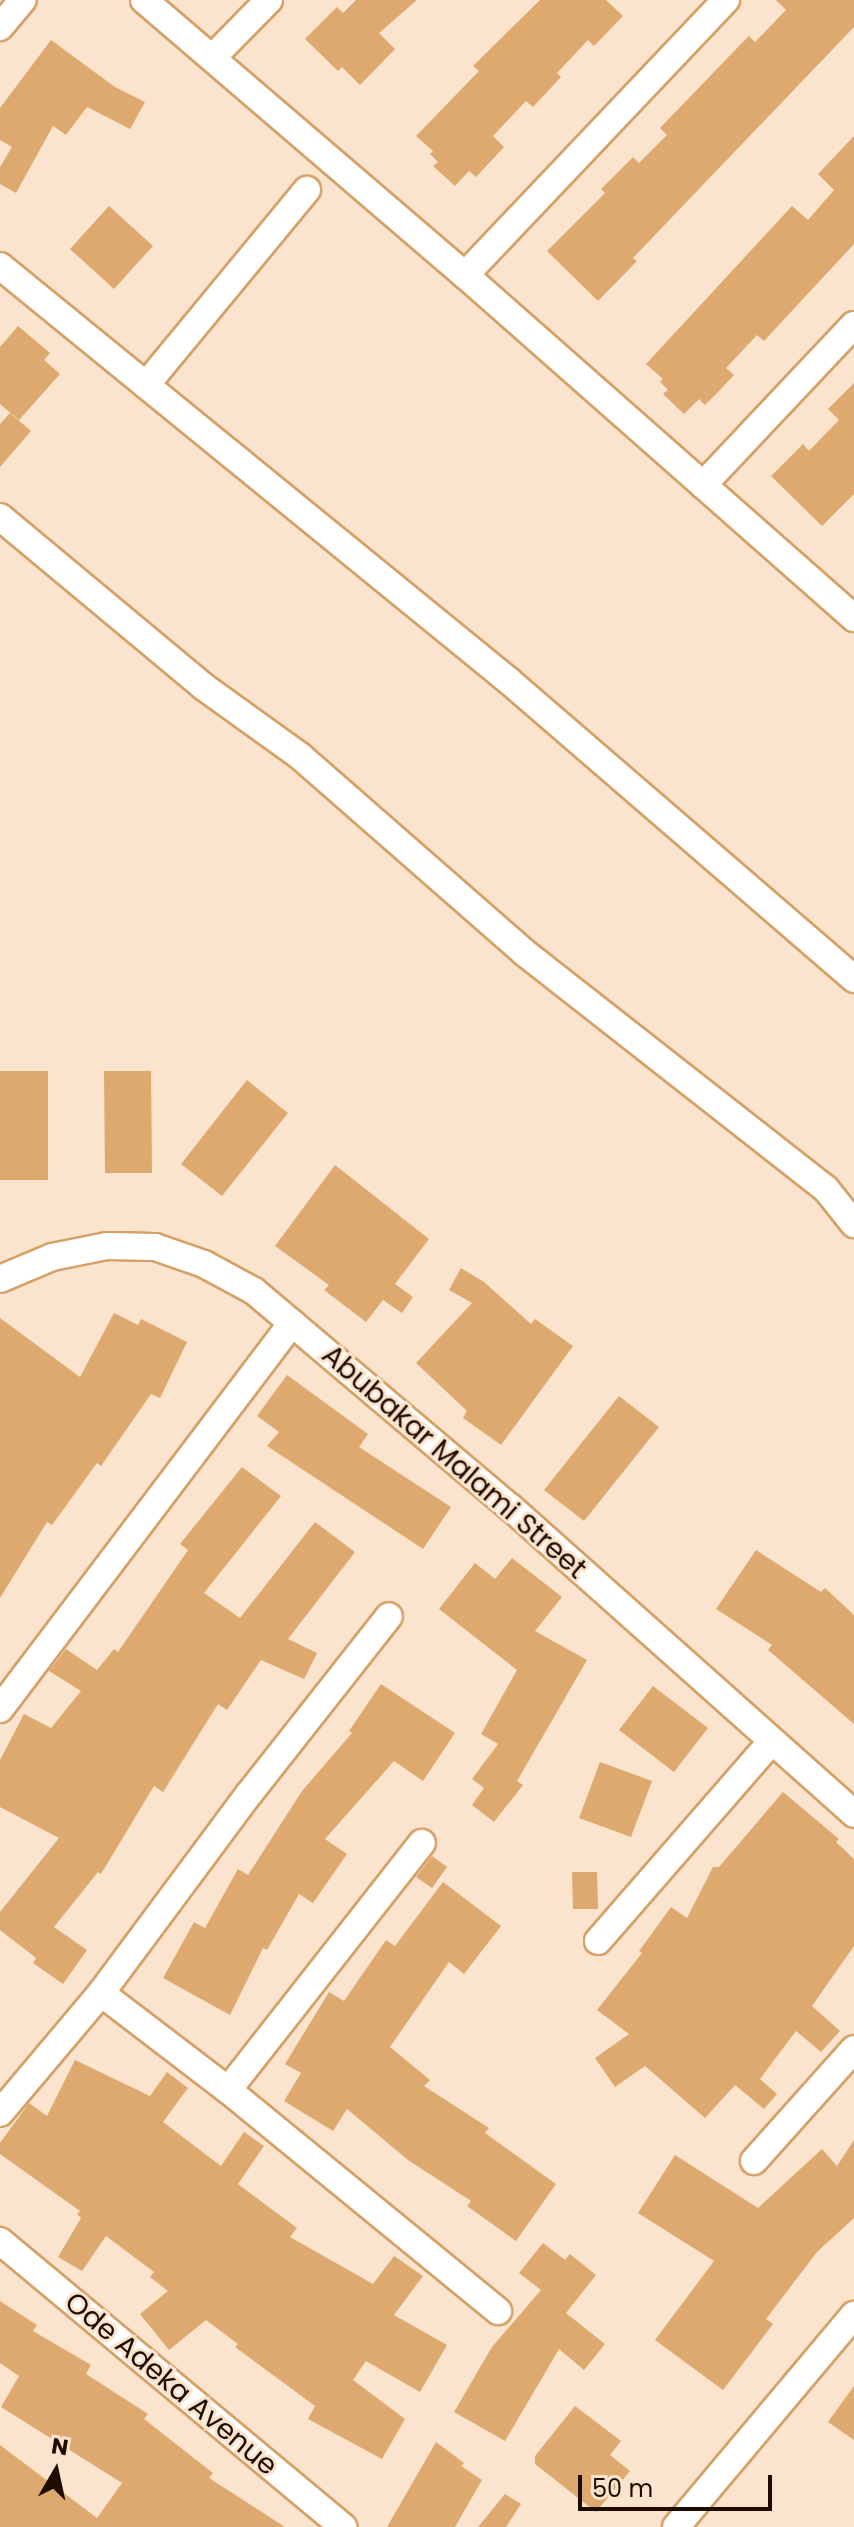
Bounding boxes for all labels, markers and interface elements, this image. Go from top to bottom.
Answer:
street label: Abubakar Malami Street [315,1338,593,1586]
street label: Ode Adeka Avenue [58,2285,284,2483]
text: N [49,2430,70,2463]
north arrow [16,2431,96,2511]
scale bar [582,2459,776,2509]
text: 50 m [592,2472,653,2505]

